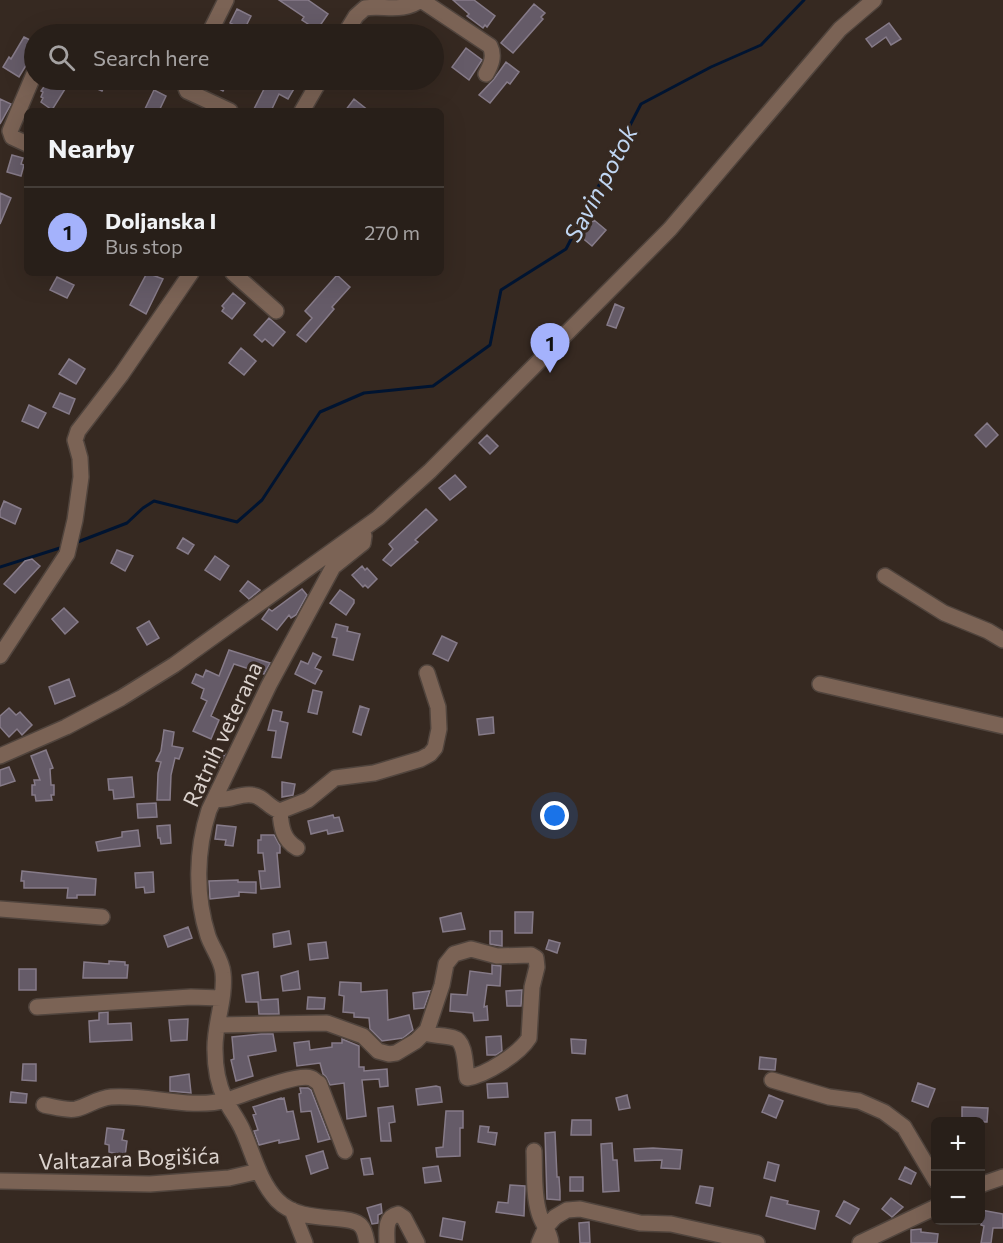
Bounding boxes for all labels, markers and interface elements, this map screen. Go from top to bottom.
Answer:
search box [24,24,444,90]
icon: search [45,41,78,74]
text: Search here [93,44,209,71]
water label: Savin potok [557,119,643,246]
text: Nearby [48,132,135,163]
text: Doljanska I [105,207,216,234]
text: 1 [63,220,72,244]
text: 270 m [364,220,420,244]
text: Bus stop [105,234,183,258]
pin: 1 [530,324,570,373]
street label: Ratnih veterana [177,657,267,811]
your location [540,801,569,830]
map controls [931,1117,985,1225]
button: + [931,1117,985,1171]
street label: Valtazara Bogišića [38,1141,220,1175]
button: − [931,1171,985,1225]

